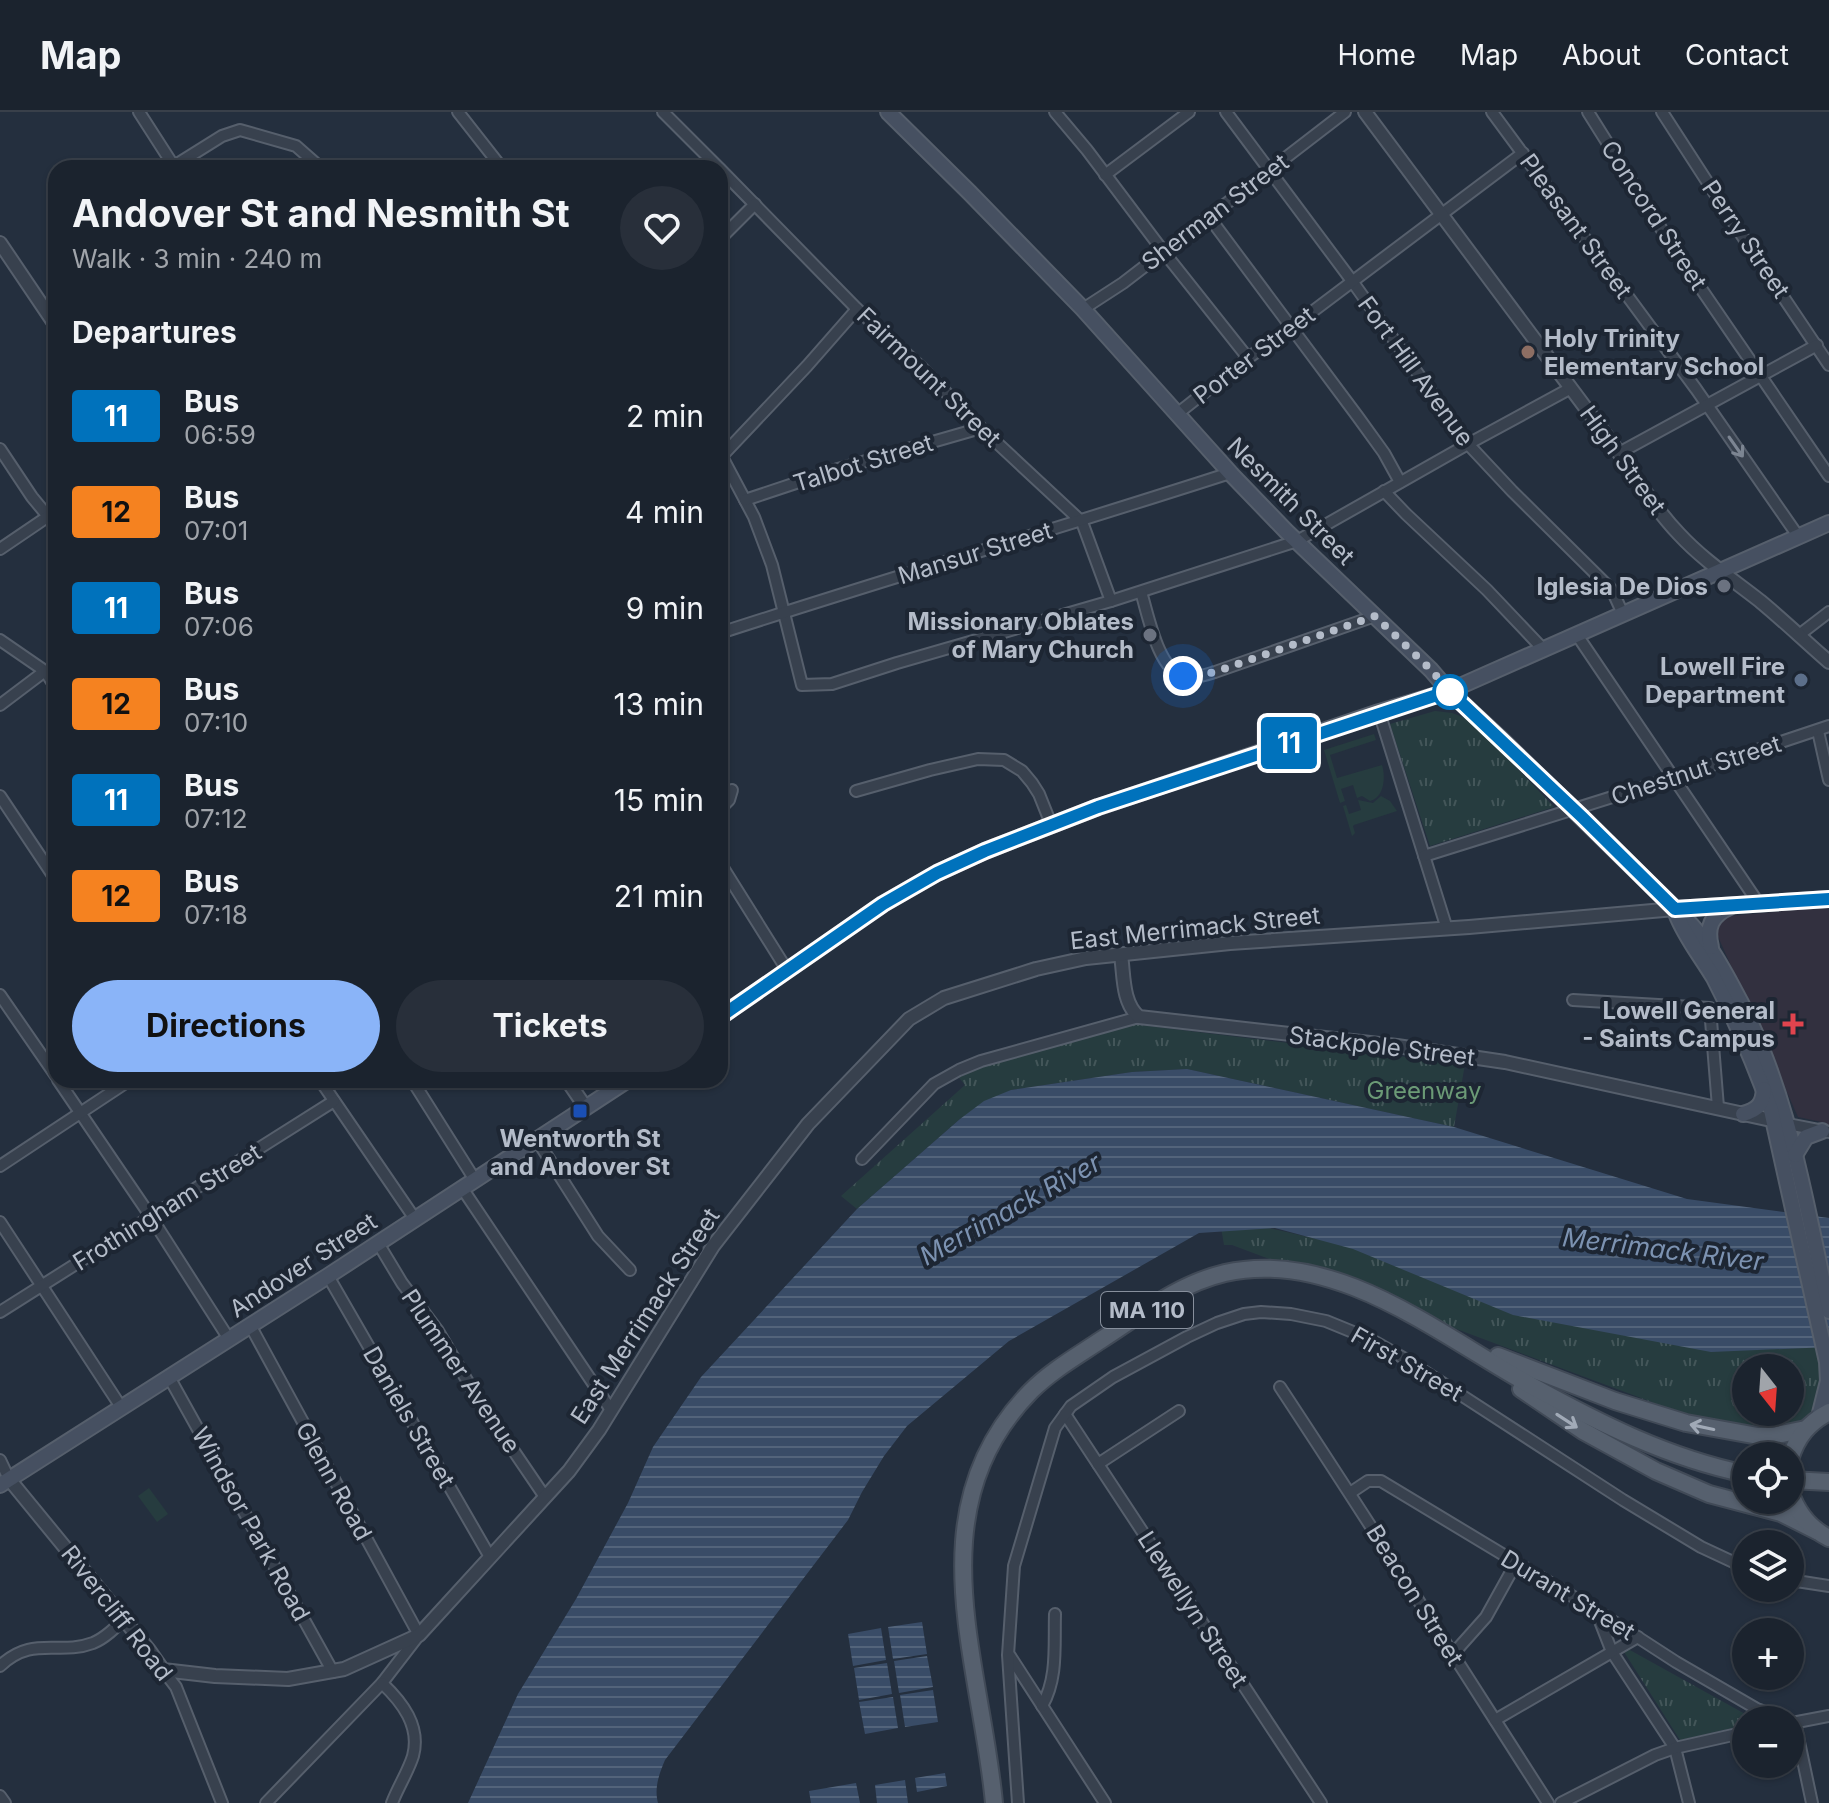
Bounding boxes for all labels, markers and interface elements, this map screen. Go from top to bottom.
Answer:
text: Map [40,32,121,78]
text: Home [1337,38,1416,72]
text: Map [1460,38,1518,72]
text: About [1562,38,1641,72]
text: Contact [1685,38,1789,72]
street label: Concord Street [1595,135,1713,295]
street label: Sherman Street [1136,147,1294,277]
street label: Pleasant Street [1514,148,1638,304]
street label: Perry Street [1696,175,1796,304]
button: heart [620,186,704,270]
text: Andover St and Nesmith St [72,190,570,236]
text: Walk · 3 min · 240 m [72,243,322,274]
street label: Fort Hill Avenue [1352,290,1480,452]
street label: Porter Street [1188,300,1320,410]
street label: Fairmount Street [851,301,1007,453]
text: Departures [72,314,237,350]
place label: Holy Trinity Elementary School [1544,324,1764,381]
marker: Holy Trinity Elementary School [1519,343,1537,361]
text: Bus [184,383,239,419]
text: 2 min [626,398,704,434]
text: 11 [104,399,128,433]
street label: High Street [1574,400,1672,520]
text: 06:59 [184,419,256,450]
street label: Talbot Street [790,428,936,498]
street label: Nesmith Street [1221,431,1361,571]
one-way arrow [1728,435,1744,457]
text: Bus [184,479,239,515]
text: 4 min [625,494,704,530]
text: 12 [101,495,131,529]
text: 07:01 [184,515,248,546]
street label: Mansur Street [894,516,1056,590]
place label: Iglesia De Dios [1536,572,1708,601]
text: Bus [184,575,239,611]
marker: Iglesia De Dios [1715,577,1733,595]
text: 9 min [626,590,704,626]
text: 11 [104,591,128,625]
place label: Missionary Oblates of Mary Church [908,607,1134,664]
text: 07:06 [184,611,254,642]
marker: Missionary Oblates of Mary Church [1141,626,1159,644]
place label: Lowell Fire Department [1645,652,1785,709]
your location [1163,656,1203,696]
text: Bus [184,671,239,707]
marker: Lowell Fire Department [1792,671,1810,689]
unlabelled marker [1433,675,1467,709]
text: 13 min [614,686,704,722]
text: 12 [101,687,131,721]
text: 07:10 [184,707,248,738]
line badge: 11 [1253,717,1325,769]
text: 11 [1277,726,1301,760]
street label: Chestnut Street [1607,729,1785,811]
text: Bus [184,767,239,803]
text: 15 min [614,782,704,818]
text: 11 [104,783,128,817]
text: 07:12 [184,803,248,834]
text: Bus [184,863,239,899]
text: 21 min [614,878,704,914]
text: 12 [101,879,131,913]
text: 07:18 [184,899,248,930]
street label: East Merrimack Street [1069,900,1322,956]
button: Directions [72,980,380,1072]
button: Tickets [396,980,704,1072]
place label: Lowell General - Saints Campus [1582,996,1775,1053]
marker: Lowell General - Saints Campus [1782,1013,1804,1035]
street label: Stackpole Street [1287,1020,1477,1072]
park label: Greenway [1367,1076,1481,1105]
marker: Wentworth St and Andover St [571,1102,589,1120]
place label: Wentworth St and Andover St [490,1124,670,1181]
street label: Frothingham Street [68,1137,267,1277]
water label: Merrimack River [914,1146,1107,1272]
street label: East Merrimack Street [564,1203,726,1429]
street label: Andover Street [224,1206,382,1323]
water label: Merrimack River [1561,1221,1766,1277]
street label: Plummer Avenue [395,1284,527,1458]
road number: MA 110 [1101,1292,1193,1328]
street label: First Street [1346,1320,1468,1408]
street label: Daniels Street [357,1341,461,1493]
north arrow [1732,1354,1804,1426]
map controls [1732,1354,1804,1778]
one-way arrow [1555,1414,1578,1430]
street label: Glenn Road [290,1417,378,1545]
one-way arrow [1689,1419,1715,1434]
street label: Windsor Park Road [186,1422,316,1626]
button: locate [1732,1442,1804,1514]
street label: Beacon Street [1360,1519,1470,1671]
street label: Llewellyn Street [1132,1526,1254,1693]
button: layers [1732,1530,1804,1602]
street label: Rivercliff Road [55,1540,179,1686]
street label: Durant Street [1496,1544,1640,1646]
button: + [1732,1618,1804,1690]
button: − [1732,1706,1804,1778]

